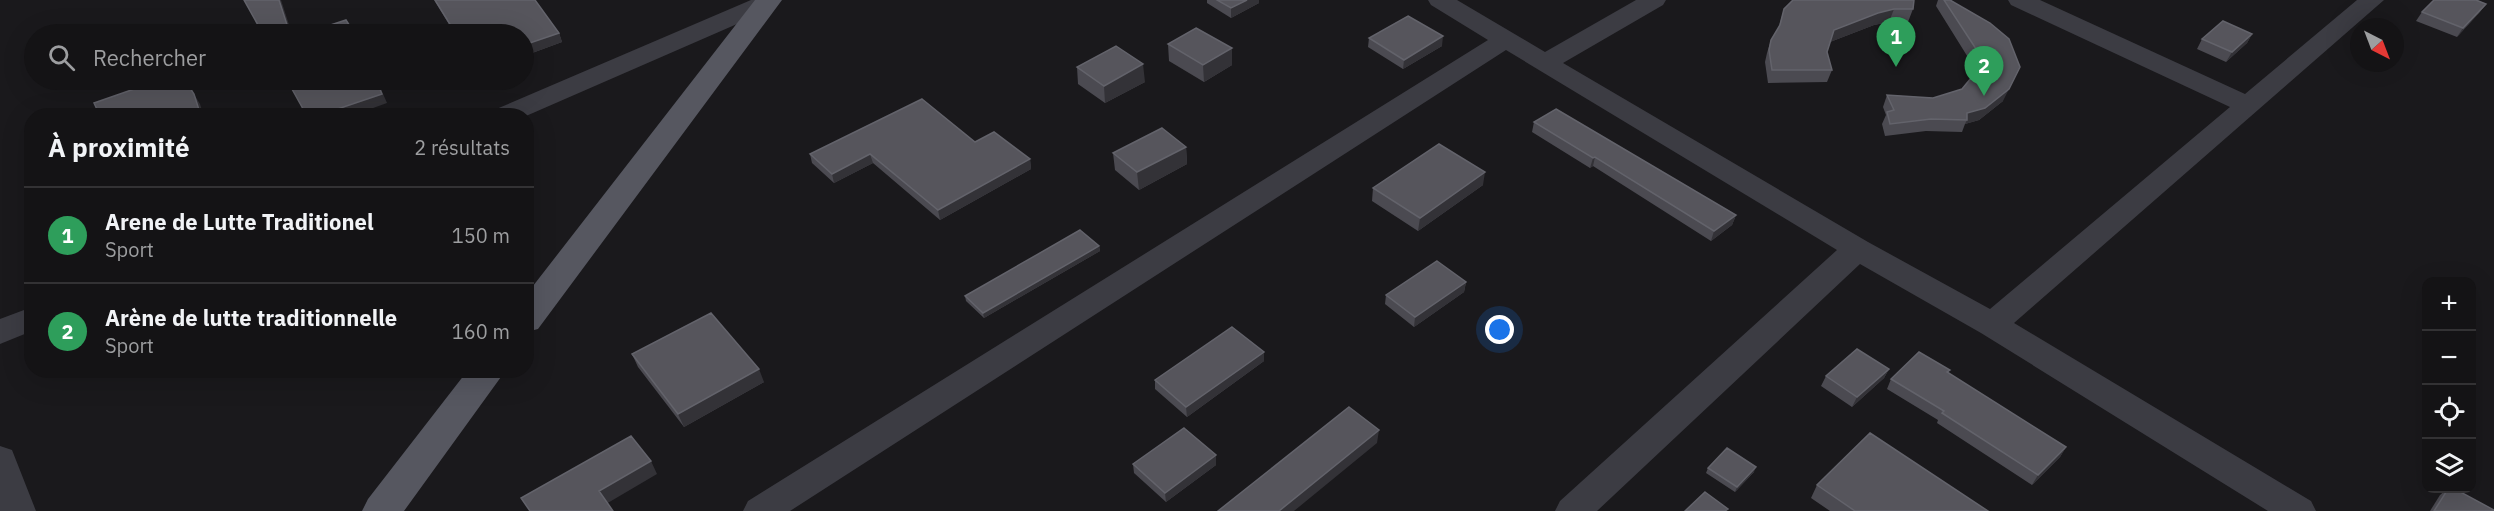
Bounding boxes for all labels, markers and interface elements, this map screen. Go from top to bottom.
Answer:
pin: 1 [1876,17,1916,67]
north arrow [2350,18,2404,72]
search box [24,24,534,90]
icon: search [45,41,78,74]
text: Rechercher [93,43,206,72]
pin: 2 [1964,46,2004,96]
text: À proximité [48,130,190,164]
text: 2 résultats [414,134,510,161]
text: Arene de Lutte Traditionel [105,207,374,236]
text: 1 [62,222,74,249]
text: 150 m [452,222,510,249]
text: Sport [105,236,154,263]
map controls [2422,277,2476,493]
button: + [2422,277,2476,331]
text: Arène de lutte traditionnelle [105,303,397,332]
your location [1485,315,1514,344]
text: 2 [62,318,74,345]
text: 160 m [452,318,510,345]
button: − [2422,331,2476,385]
text: Sport [105,332,154,359]
button: locate [2422,385,2476,439]
button: layers [2422,439,2476,493]

